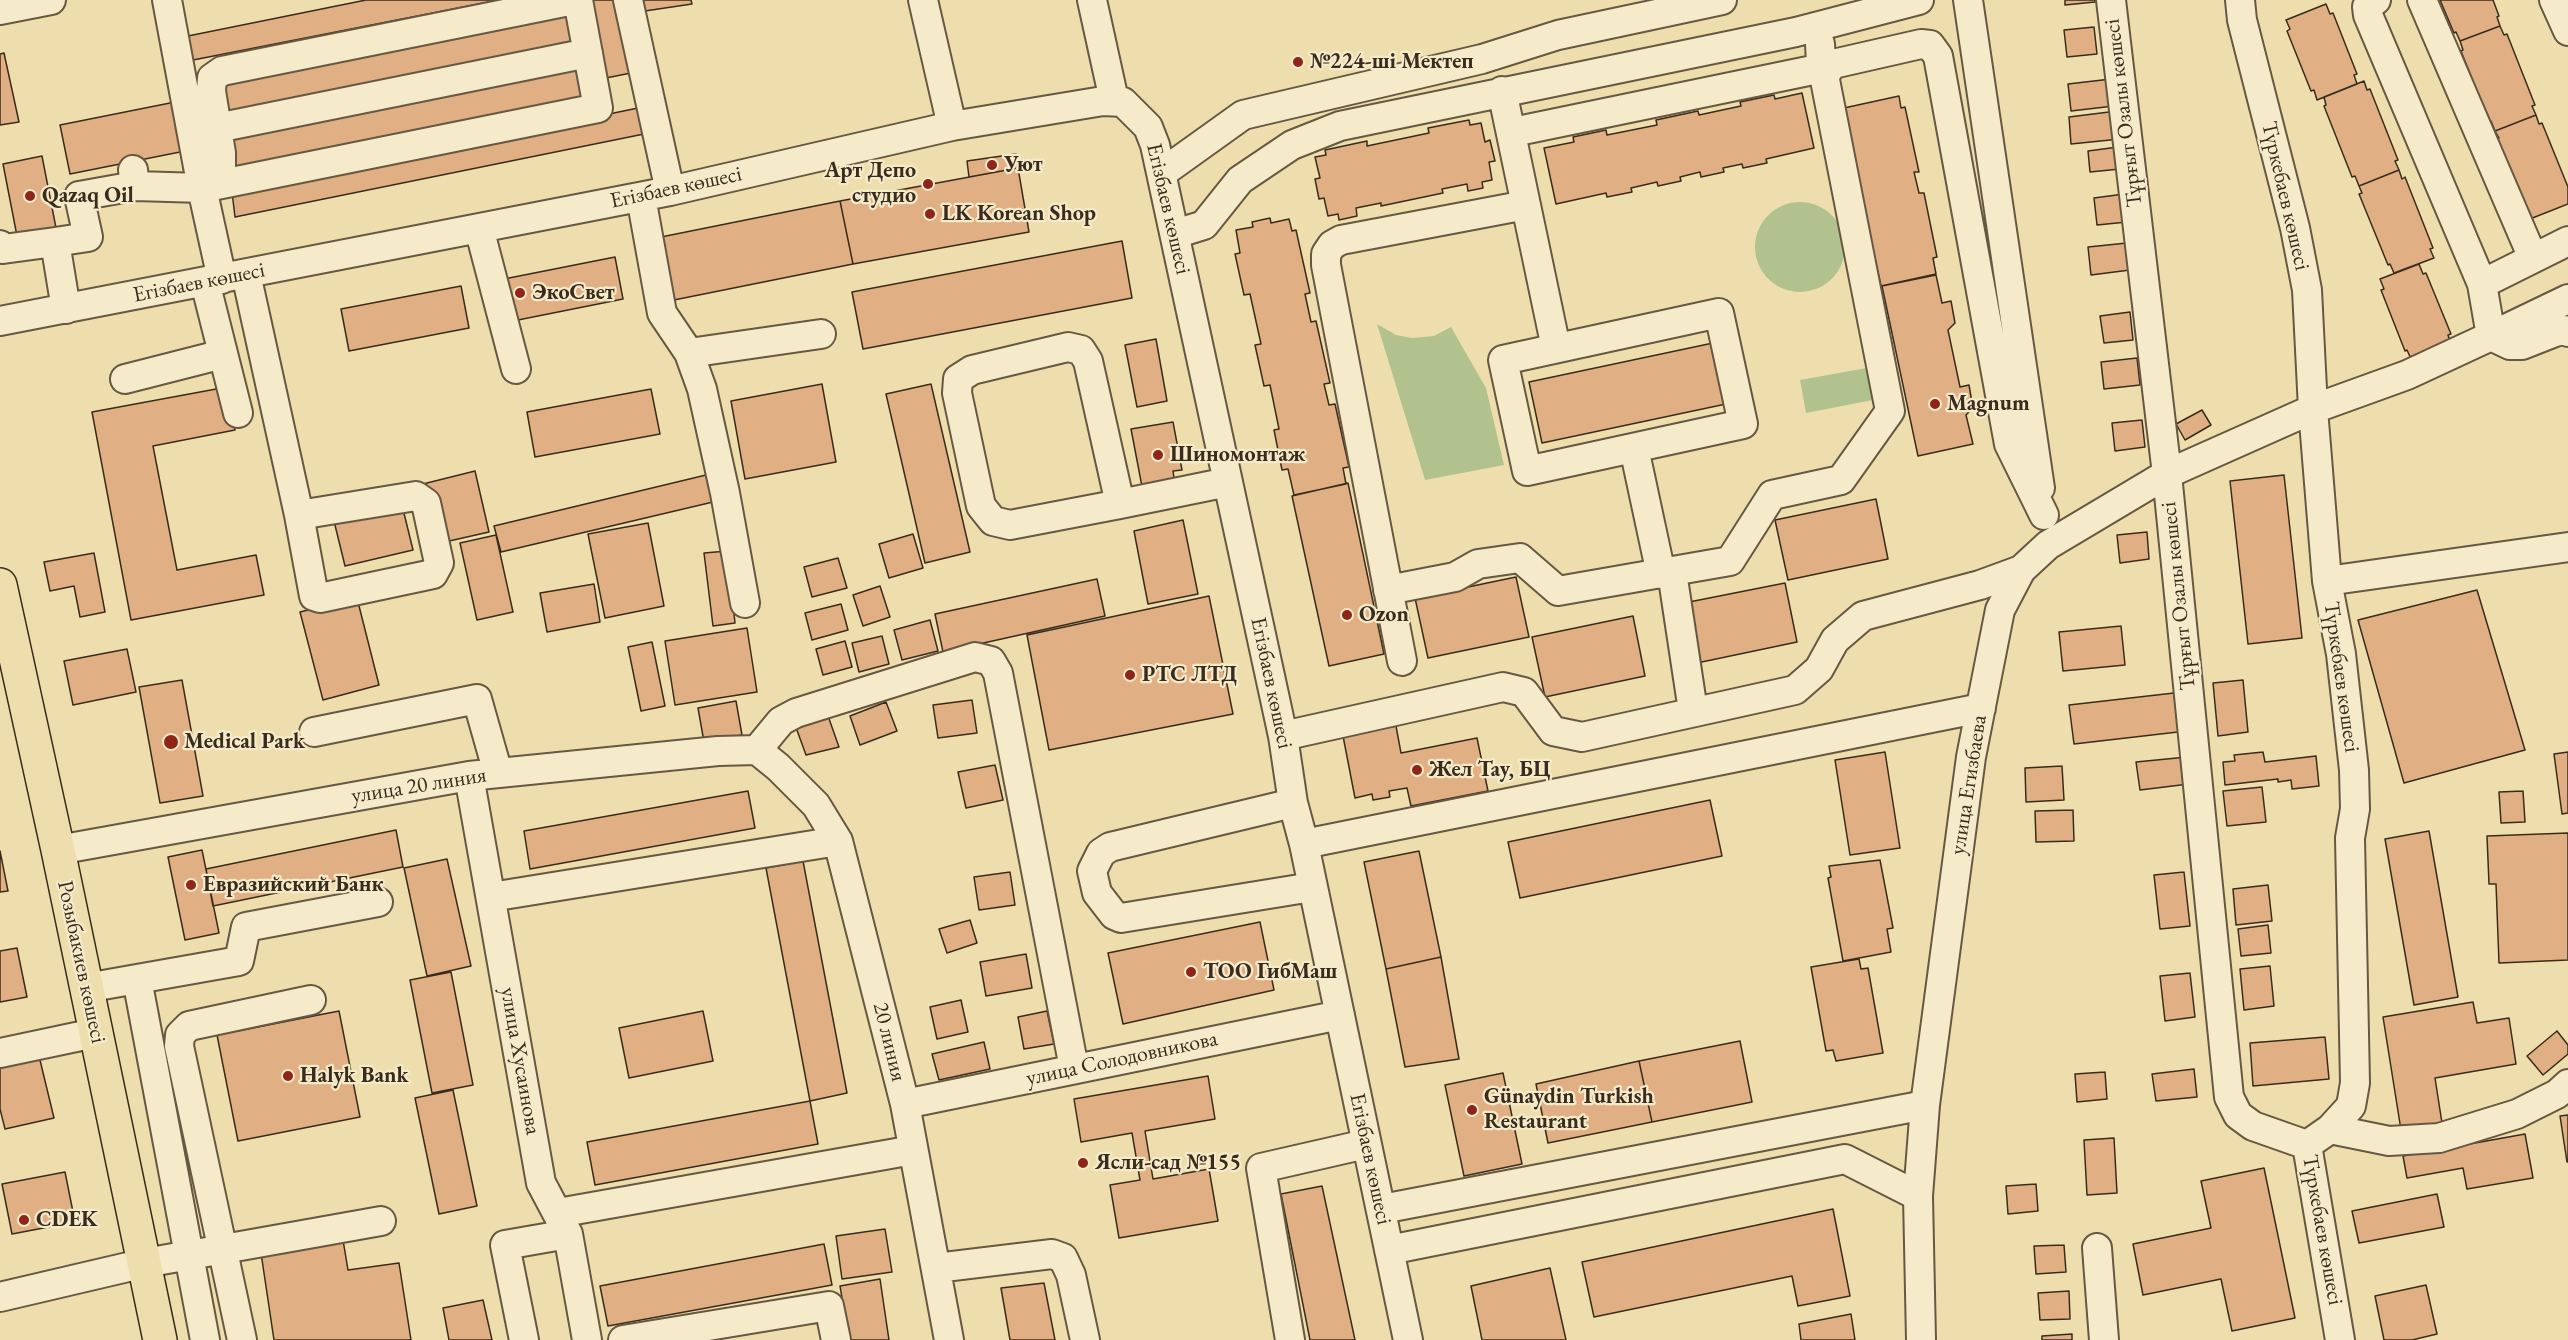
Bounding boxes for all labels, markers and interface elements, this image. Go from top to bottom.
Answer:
street label: Тұрғыт Озалы көшесі [2099,17,2149,209]
place label: №224-ші Мектеп [1310,49,1474,75]
marker: №224-ші Мектеп [1291,55,1305,69]
street label: Түркебаев көшесі [2255,119,2315,273]
street label: Егізбаев көшесі [1140,141,1196,277]
place label: Уют [1004,152,1043,178]
place label: Арт Депо студио [824,158,916,210]
marker: Уют [985,158,999,172]
street label: Егізбаев көшесі [608,161,744,215]
marker: Арт Депо студио [921,177,935,191]
place label: Qazaq Oil [42,183,134,209]
marker: Qazaq Oil [23,189,37,203]
place label: LK Korean Shop [942,201,1096,227]
marker: LK Korean Shop [923,207,937,221]
street label: Егізбаев көшесі [131,257,267,309]
place label: ЭкоСвет [532,280,615,306]
marker: ЭкоСвет [513,286,527,300]
place label: Magnum [1947,391,2030,417]
marker: Magnum [1928,397,1942,411]
place label: Шиномонтаж [1170,442,1306,468]
marker: Шиномонтаж [1151,448,1165,462]
street label: Тұрғыт Озалы көшесі [2156,500,2202,692]
street label: Түркебаев көшесі [2317,600,2365,754]
place label: Ozon [1359,602,1409,628]
marker: Ozon [1340,608,1354,622]
street label: Егізбаев көшесі [1244,615,1298,751]
place label: РТС ЛТД [1142,662,1237,688]
marker: РТС ЛТД [1123,668,1137,682]
street label: улица Егизбаева [1945,713,1993,857]
place label: Medical Park [184,729,305,755]
marker: Medical Park [162,733,180,751]
place label: Жел Тау, БЦ [1429,757,1550,783]
street label: улица 20 линия [350,762,488,810]
marker: Жел Тау, БЦ [1410,763,1424,777]
place label: Евразийский Банк [203,872,384,898]
street label: Розыбакиев көшесі [51,878,111,1046]
marker: Евразийский Банк [184,878,198,892]
place label: ТОО ГибМаш [1203,959,1337,985]
marker: ТОО ГибМаш [1184,965,1198,979]
street label: улица Хусаинова [494,985,546,1137]
street label: 20 линия [866,1000,912,1084]
street label: улица Солодовникова [1024,1026,1220,1092]
place label: Halyk Bank [300,1063,409,1089]
marker: Halyk Bank [281,1069,295,1083]
place label: Günaydin Turkish Restaurant [1484,1084,1654,1136]
street label: Егізбаев көшесі [1343,1091,1397,1227]
marker: Günaydin Turkish Restaurant [1465,1103,1479,1117]
place label: Ясли-сад №155 [1095,1150,1241,1176]
street label: Түркебаев көшесі [2296,1153,2348,1307]
marker: Ясли-сад №155 [1076,1156,1090,1170]
place label: CDEK [36,1207,98,1233]
marker: CDEK [17,1213,31,1227]

